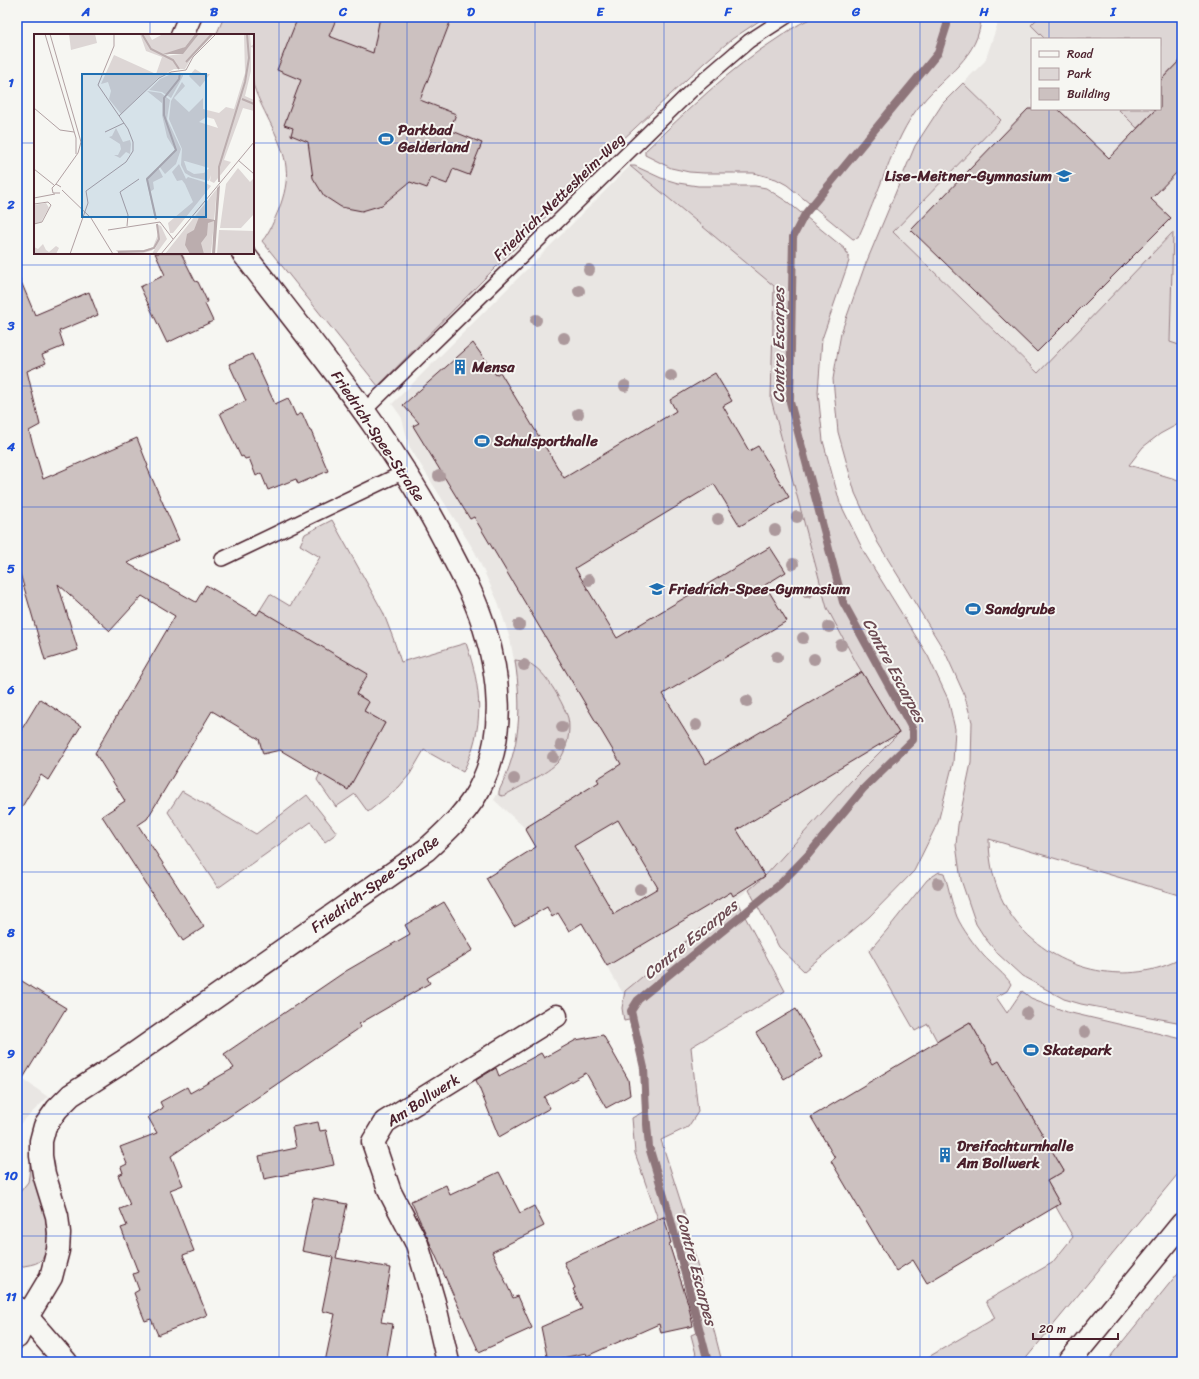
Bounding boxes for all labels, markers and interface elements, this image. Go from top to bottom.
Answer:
text: A [81,0,90,23]
text: B [210,0,219,23]
text: C [338,0,348,23]
text: D [467,0,475,23]
text: E [596,0,605,23]
text: F [723,0,732,23]
text: G [851,0,861,23]
text: H [978,0,989,23]
text: I [1109,0,1117,23]
inset map [34,34,254,254]
legend [1031,38,1161,110]
text: Road [1067,43,1094,65]
text: Park [1067,63,1092,85]
text: 1 [8,71,14,94]
text: Building [1067,83,1110,105]
place label: Parkbad Gelderland [397,117,471,160]
street label: Friedrich-Nettesheim-Weg [487,127,631,267]
sports icon: Parkbad Gelderland [377,130,395,148]
place label: Lise-Meitner-Gymnasium [885,163,1052,189]
school or university icon: Lise-Meitner-Gymnasium [1055,167,1073,185]
text: 2 [6,193,15,216]
water label: Contre Escarpes [764,286,793,403]
text: 3 [6,314,15,337]
place label: Mensa [471,354,515,380]
building icon: Mensa [451,358,469,376]
street label: Friedrich-Spee-Straße [324,365,432,507]
place label: Schulsporthalle [493,428,598,454]
sports icon: Schulsporthalle [473,432,491,450]
text: 4 [6,435,16,458]
text: 5 [7,557,15,580]
place label: Friedrich-Spee-Gymnasium [668,576,851,602]
school or university icon: Friedrich-Spee-Gymnasium [648,580,666,598]
place label: Sandgrube [984,596,1056,622]
sports icon: Sandgrube [964,600,982,618]
water label: Contre Escarpes [855,612,935,729]
text: 6 [6,678,15,701]
text: 7 [7,799,16,822]
street label: Friedrich-Spee-Straße [305,828,445,940]
water label: Contre Escarpes [636,891,746,987]
text: 8 [6,921,15,944]
place label: Skatepark [1042,1037,1113,1063]
sports icon: Skatepark [1022,1041,1040,1059]
text: 9 [7,1042,15,1065]
street label: Am Bollwerk [380,1066,465,1134]
place label: Dreifachturnhalle Am Bollwerk [956,1133,1074,1176]
building icon: Dreifachturnhalle Am Bollwerk [936,1146,954,1164]
text: 10 [4,1164,18,1187]
water label: Contre Escarpes [668,1210,726,1330]
text: 11 [5,1285,17,1308]
scale bar [1033,1315,1118,1341]
text: 20 m [1039,1318,1066,1340]

